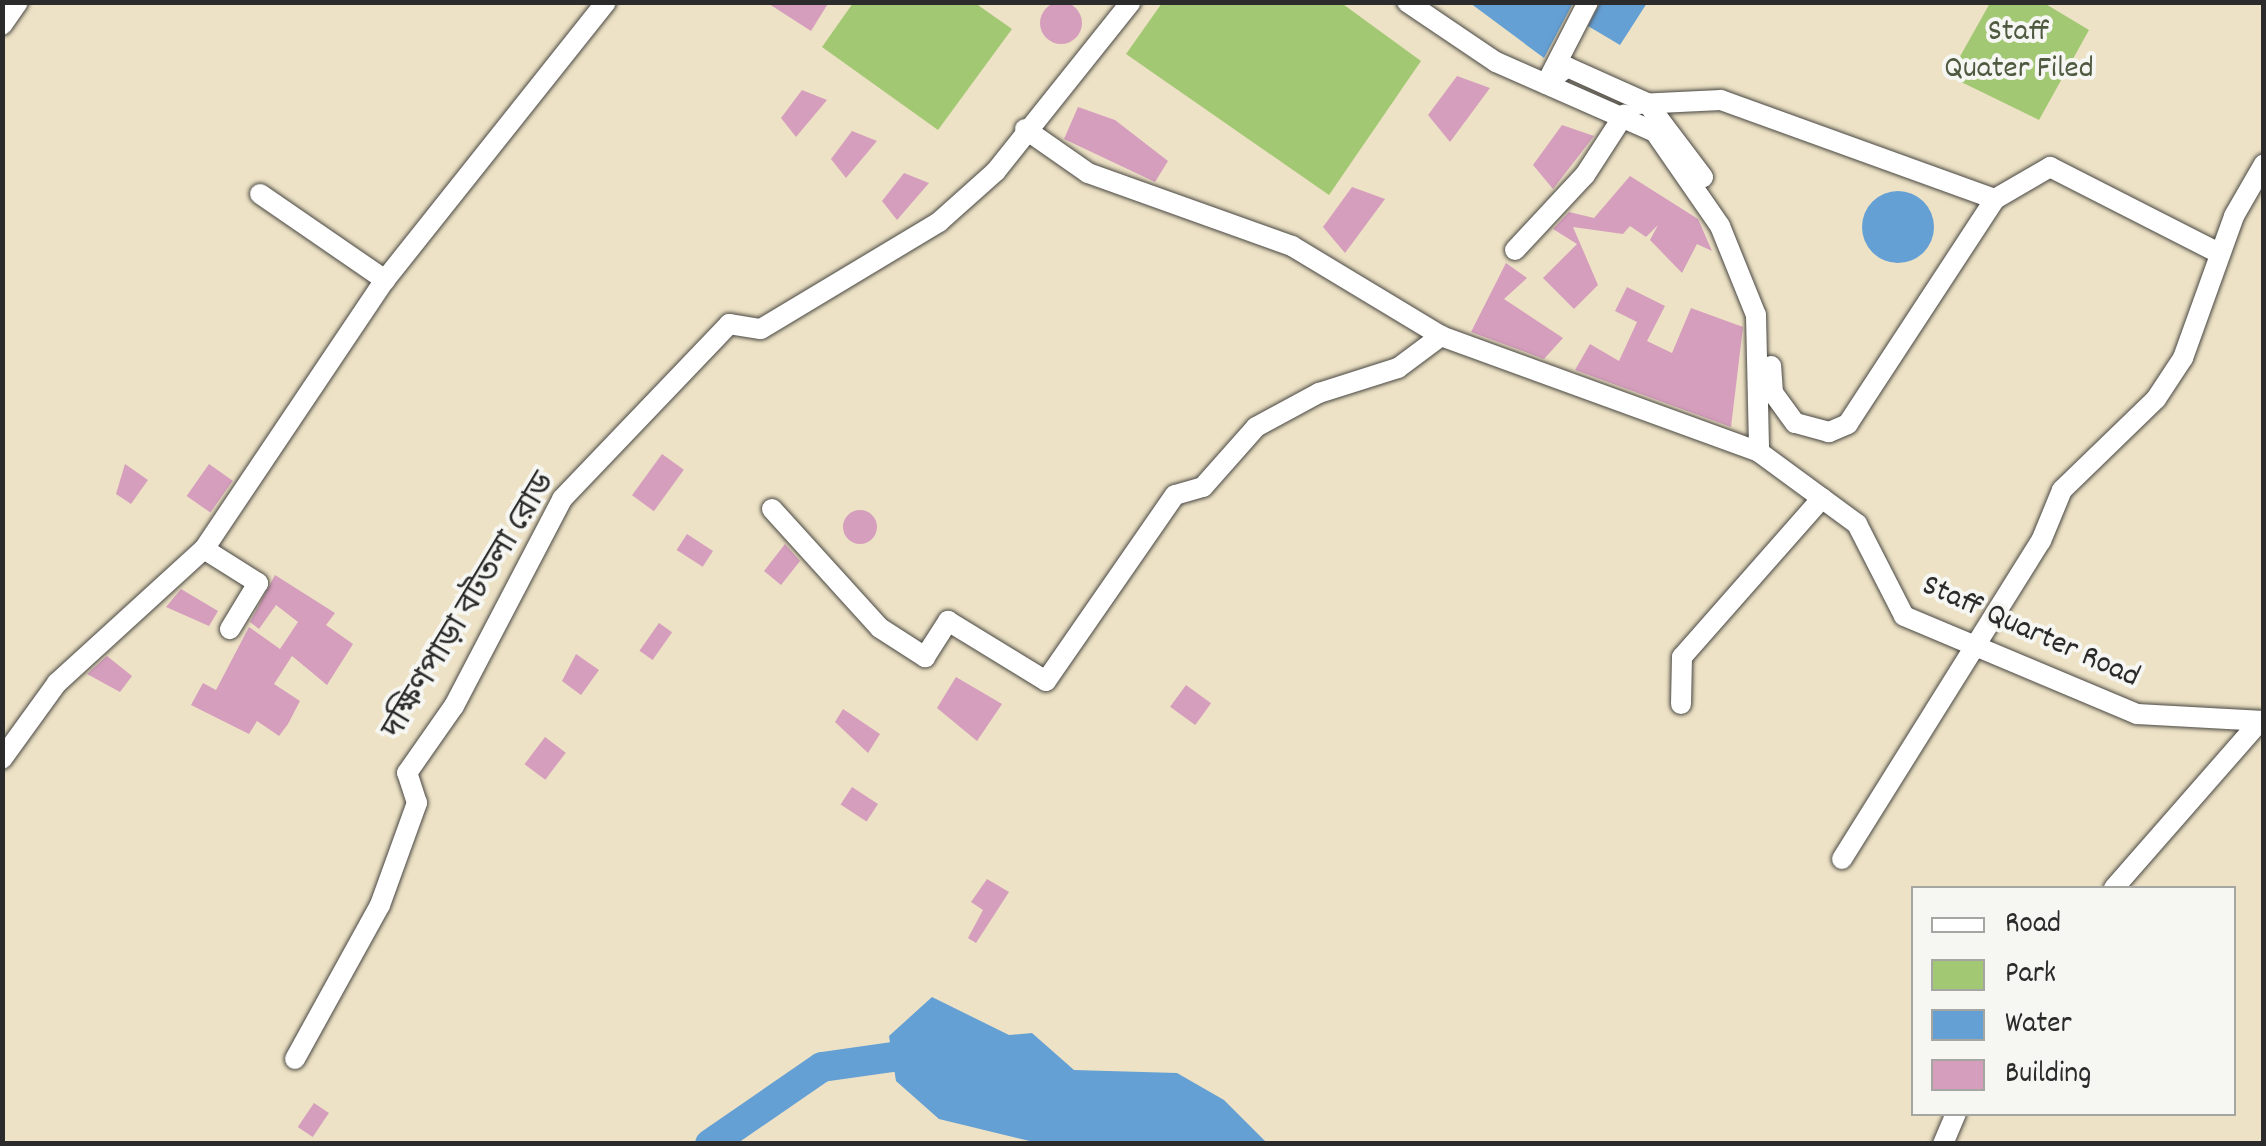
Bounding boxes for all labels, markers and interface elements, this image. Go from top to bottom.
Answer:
park label: Staff Quater Filed [1944,15,2094,90]
street label: দক্ষিণপাড়া বটতলা রোড [376,467,566,747]
street label: Staff Quarter Road [1915,568,2145,698]
legend [1911,886,2236,1116]
text: Road [2005,904,2061,947]
text: Park [2005,954,2056,997]
text: Water [2005,1004,2072,1047]
text: Building [2005,1054,2091,1097]

